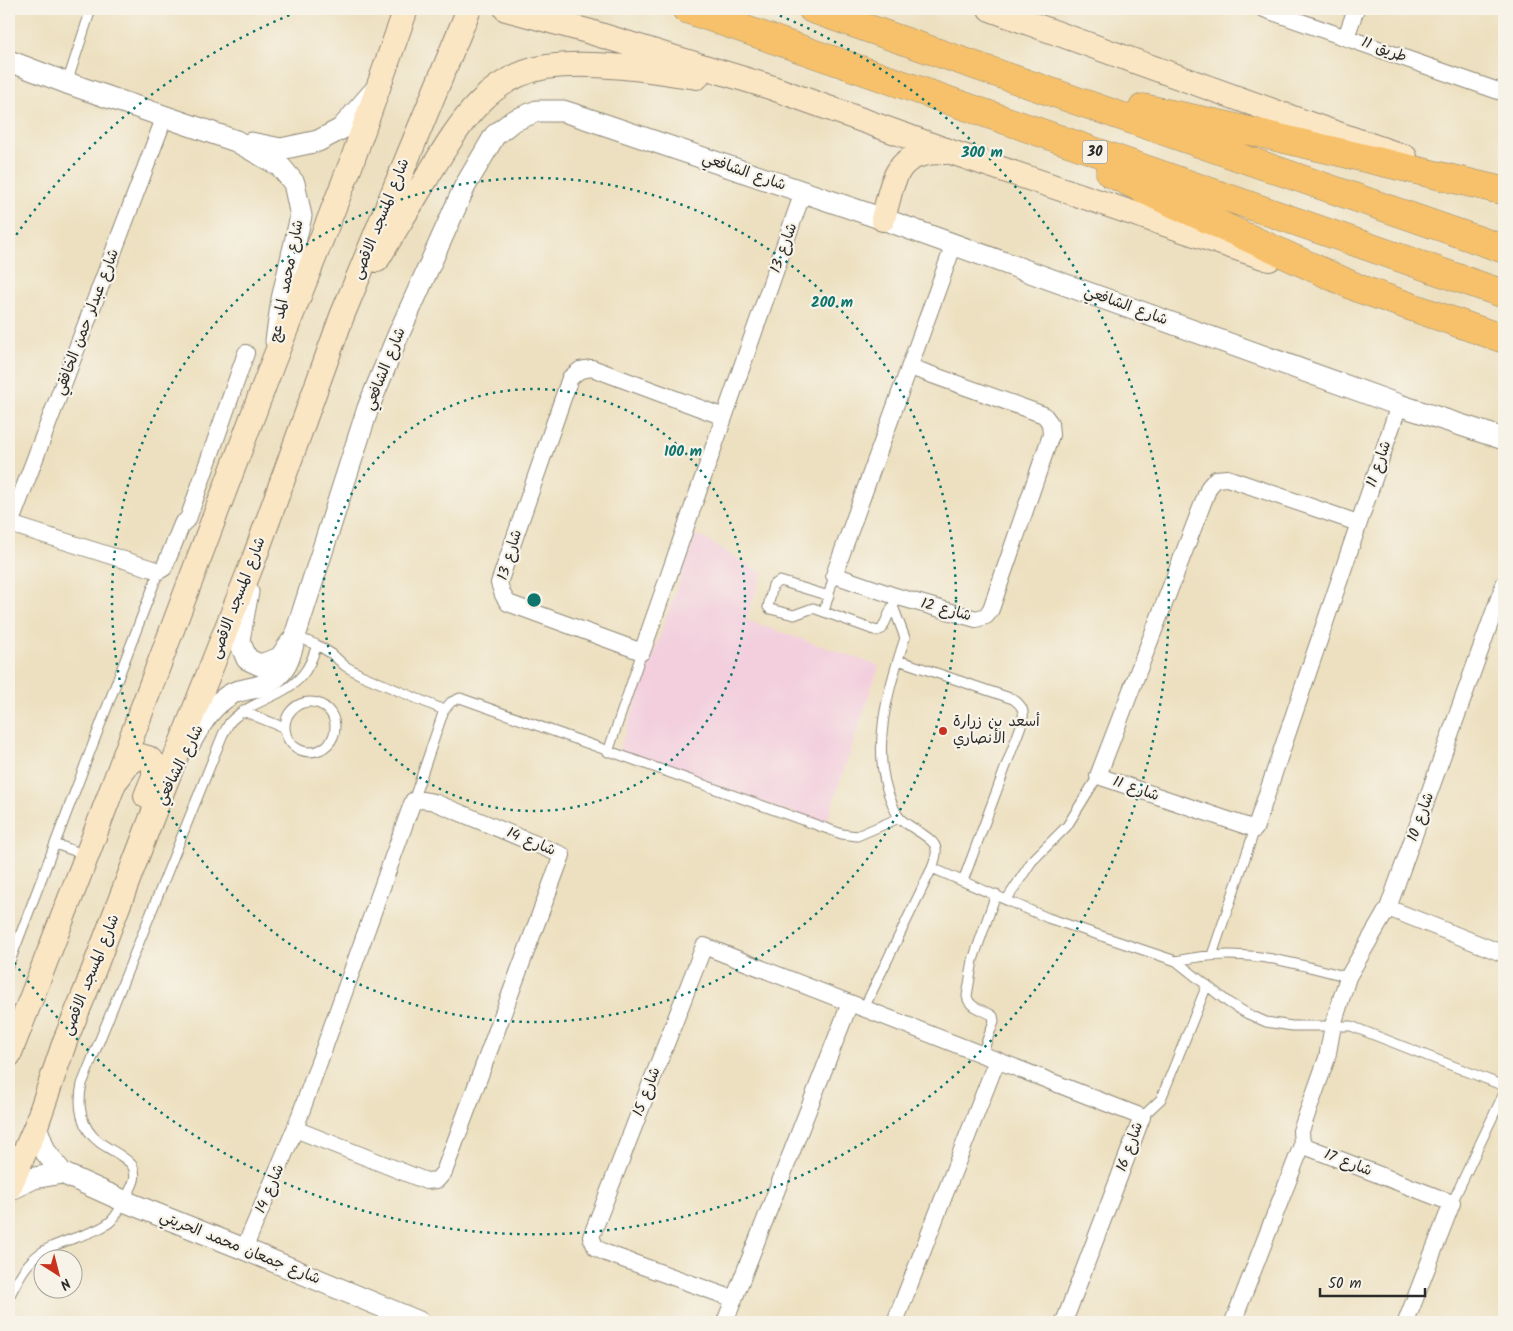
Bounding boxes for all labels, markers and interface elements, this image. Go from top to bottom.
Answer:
street label: طريق 11 [1358,31,1410,69]
road number: 30 [1082,140,1108,163]
text: 300 m [960,141,1003,165]
street label: شارع الشافعي [699,146,789,198]
street label: شارع المسجد الاقصى [346,155,416,283]
street label: شارع محمد المد عج [263,218,311,344]
street label: شارع 13 [764,220,804,276]
street label: شارع عبدلر حمن الخافقي [48,245,126,399]
street label: شارع الشافعي [1081,280,1171,332]
text: 200 m [811,291,853,315]
street label: شارع الشافعي [358,324,412,414]
street label: شارع 11 [1360,437,1398,491]
text: 100 m [664,440,702,464]
street label: شارع 13 [491,527,529,583]
street label: شارع المسجد الاقصى [204,534,272,662]
centre of rings [525,591,543,609]
street label: شارع 12 [918,592,974,628]
place label: أسعد بن زرارة الأنصاري [953,710,1040,751]
street label: شارع الشافعي [149,721,211,809]
marker: أسعد بن زرارة الأنصاري [937,725,949,737]
street label: شارع 11 [1109,770,1163,808]
street label: شارع 10 [1401,789,1441,845]
street label: شارع 14 [503,821,559,863]
street label: شارع المسجد الاقصى [56,911,126,1039]
street label: شارع 15 [627,1064,667,1120]
street label: شارع 16 [1110,1119,1150,1175]
street label: شارع 17 [1320,1143,1376,1183]
street label: شارع 14 [249,1161,291,1217]
street label: شارع جمعان محمد الحريتي [156,1205,324,1291]
north arrow [32,1248,82,1298]
scale bar [1320,1266,1426,1298]
text: N [55,1272,75,1295]
text: 50 m [1328,1272,1362,1296]

